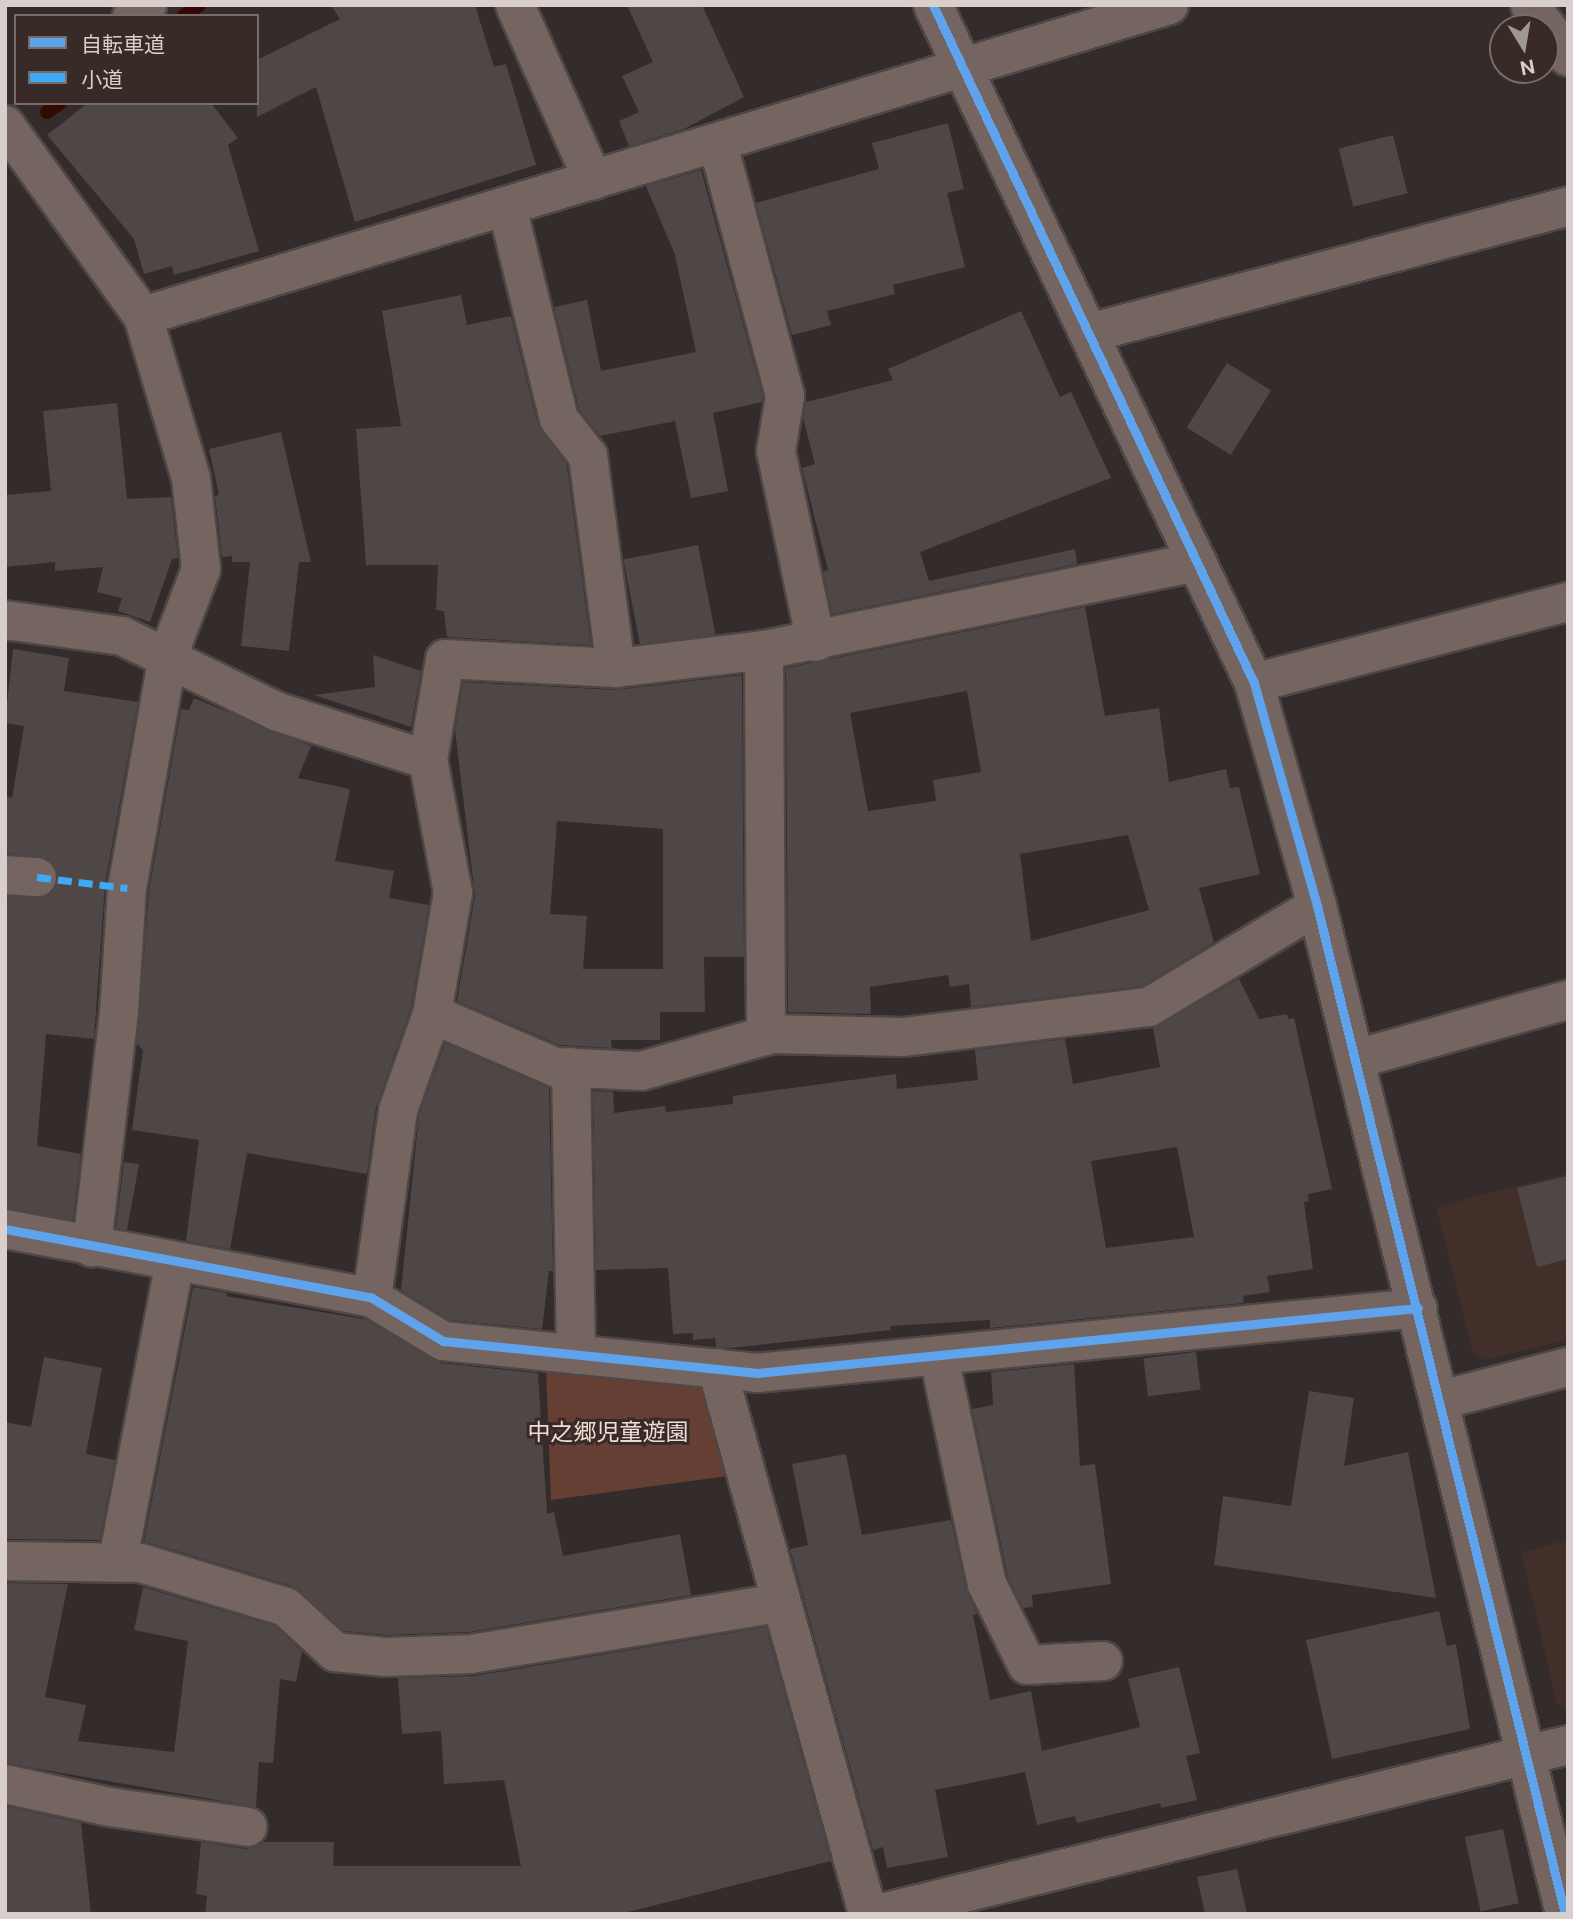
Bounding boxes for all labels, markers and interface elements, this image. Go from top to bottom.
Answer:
legend [14,14,259,105]
north arrow [1489,14,1559,84]
text: 自転車道 [81,32,165,57]
text: N [1518,55,1537,80]
text: 小道 [81,67,123,92]
park label: 中之郷児童遊園 [528,1418,688,1446]

